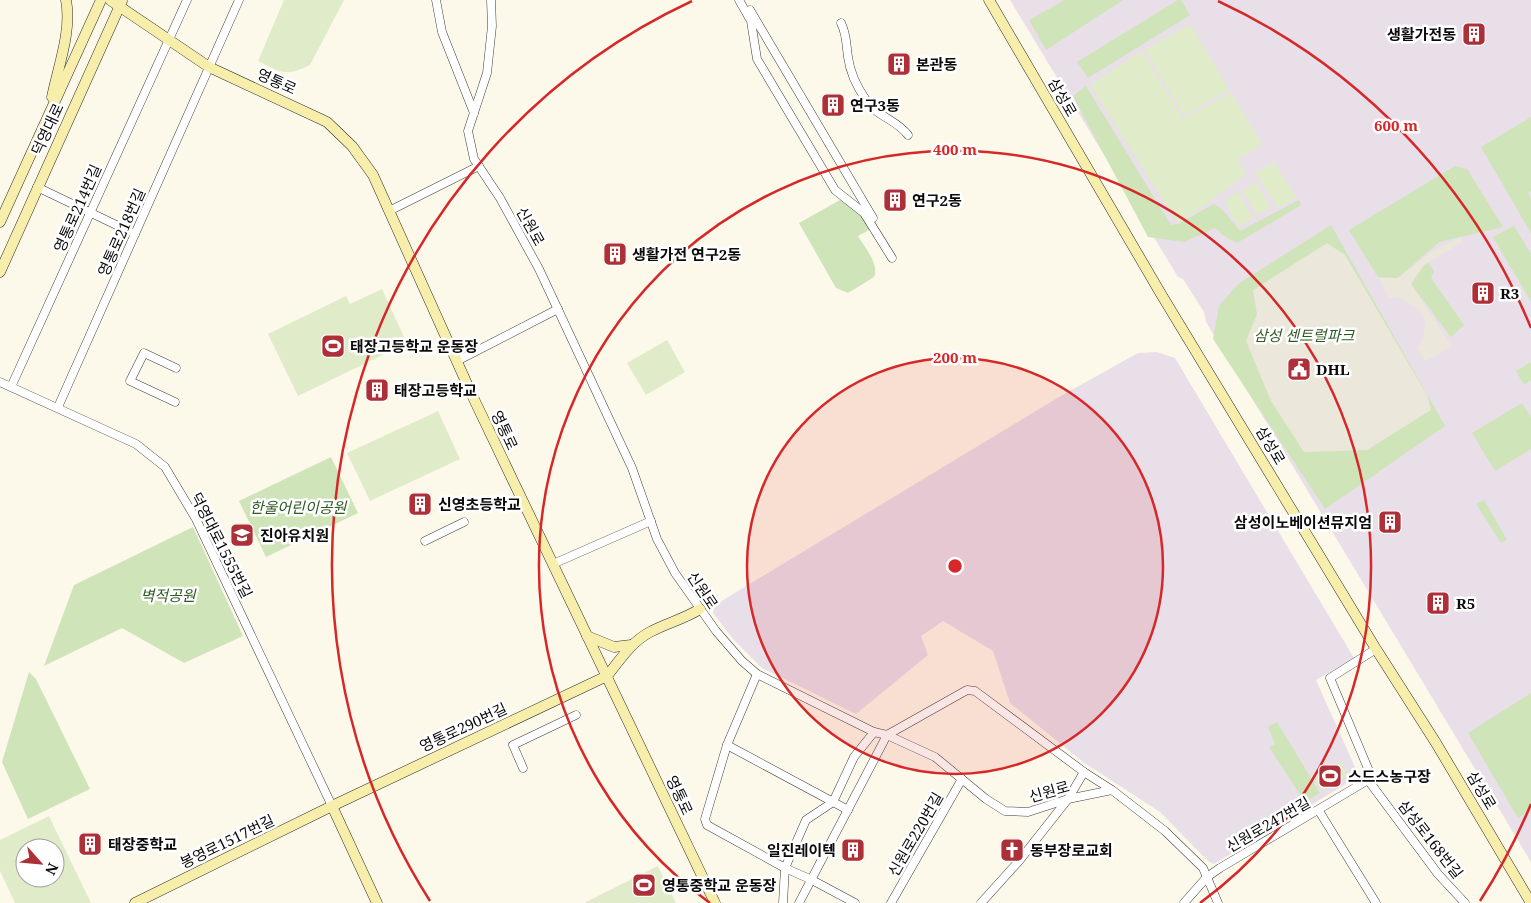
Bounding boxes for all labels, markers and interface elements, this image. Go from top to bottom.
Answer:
building icon: 생활가전동 [1461,21,1487,47]
place label: 생활가전동 [1387,24,1456,44]
building icon: 본관동 [886,51,912,77]
place label: 본관동 [916,54,958,74]
street label: 영통로 [254,63,300,99]
street label: 삼성로 [1044,74,1082,120]
building icon: 연구3동 [820,92,846,118]
place label: 연구3동 [850,95,900,115]
street label: 덕영대로 [26,100,68,158]
text: 600 m [1374,115,1418,135]
text: 400 m [933,139,977,159]
street label: 영통로214번길 [49,161,105,255]
street label: 영통로218번길 [93,185,149,279]
building icon: 연구2동 [882,187,908,213]
place label: 연구2동 [912,190,962,210]
street label: 신원로 [512,203,550,249]
building icon: 생활가전 연구2동 [602,241,628,267]
place label: 생활가전 연구2동 [632,244,741,264]
building icon: R3 [1470,280,1496,306]
place label: R3 [1500,283,1519,303]
park label: 삼성 센트럴파크 [1254,325,1355,345]
sports icon: 태장고등학교 운동장 [320,333,346,359]
place label: 태장고등학교 운동장 [350,336,478,356]
text: 200 m [933,347,977,367]
public building icon: DHL [1286,356,1312,382]
place label: DHL [1316,359,1350,379]
building icon: 태장고등학교 [364,377,390,403]
place label: 태장고등학교 [394,380,477,400]
street label: 영통로 [487,407,523,453]
street label: 삼성로 [1252,422,1290,468]
street label: 덕영대로1555번길 [187,489,257,601]
building icon: 신영초등학교 [407,491,433,517]
place label: 신영초등학교 [438,494,521,514]
park label: 한울어린이공원 [250,497,347,517]
building icon: 삼성이노베이션뮤지엄 [1377,509,1403,535]
place label: 삼성이노베이션뮤지엄 [1234,512,1372,532]
school or university icon: 진아유치원 [229,522,255,548]
place label: 진아유치원 [260,525,329,545]
centre of rings [946,557,964,575]
street label: 신원로 [683,567,723,613]
park label: 벽적공원 [140,585,197,605]
building icon: R5 [1425,590,1451,616]
place label: R5 [1456,593,1475,613]
street label: 영통로290번길 [416,698,510,756]
sports icon: 스드스농구장 [1317,763,1343,789]
place label: 스드스농구장 [1348,766,1431,786]
street label: 삼성로 [1463,767,1501,813]
street label: 영통로 [662,772,698,818]
street label: 신원로 [1026,776,1072,806]
street label: 신원로220번길 [883,788,947,880]
street label: 신원로247번길 [1222,792,1314,856]
street label: 삼성로168번길 [1394,796,1468,882]
street label: 봉영로1517번길 [177,810,277,872]
building icon: 태장중학교 [77,831,103,857]
place label: 태장중학교 [108,834,177,854]
building icon: 일진레이텍 [840,837,866,863]
church icon: 동부장로교회 [999,837,1025,863]
north arrow [15,838,65,888]
place label: 일진레이텍 [767,840,836,860]
place label: 동부장로교회 [1030,840,1113,860]
text: N [41,860,63,878]
sports icon: 영통중학교 운동장 [631,872,657,898]
place label: 영통중학교 운동장 [662,875,777,895]

